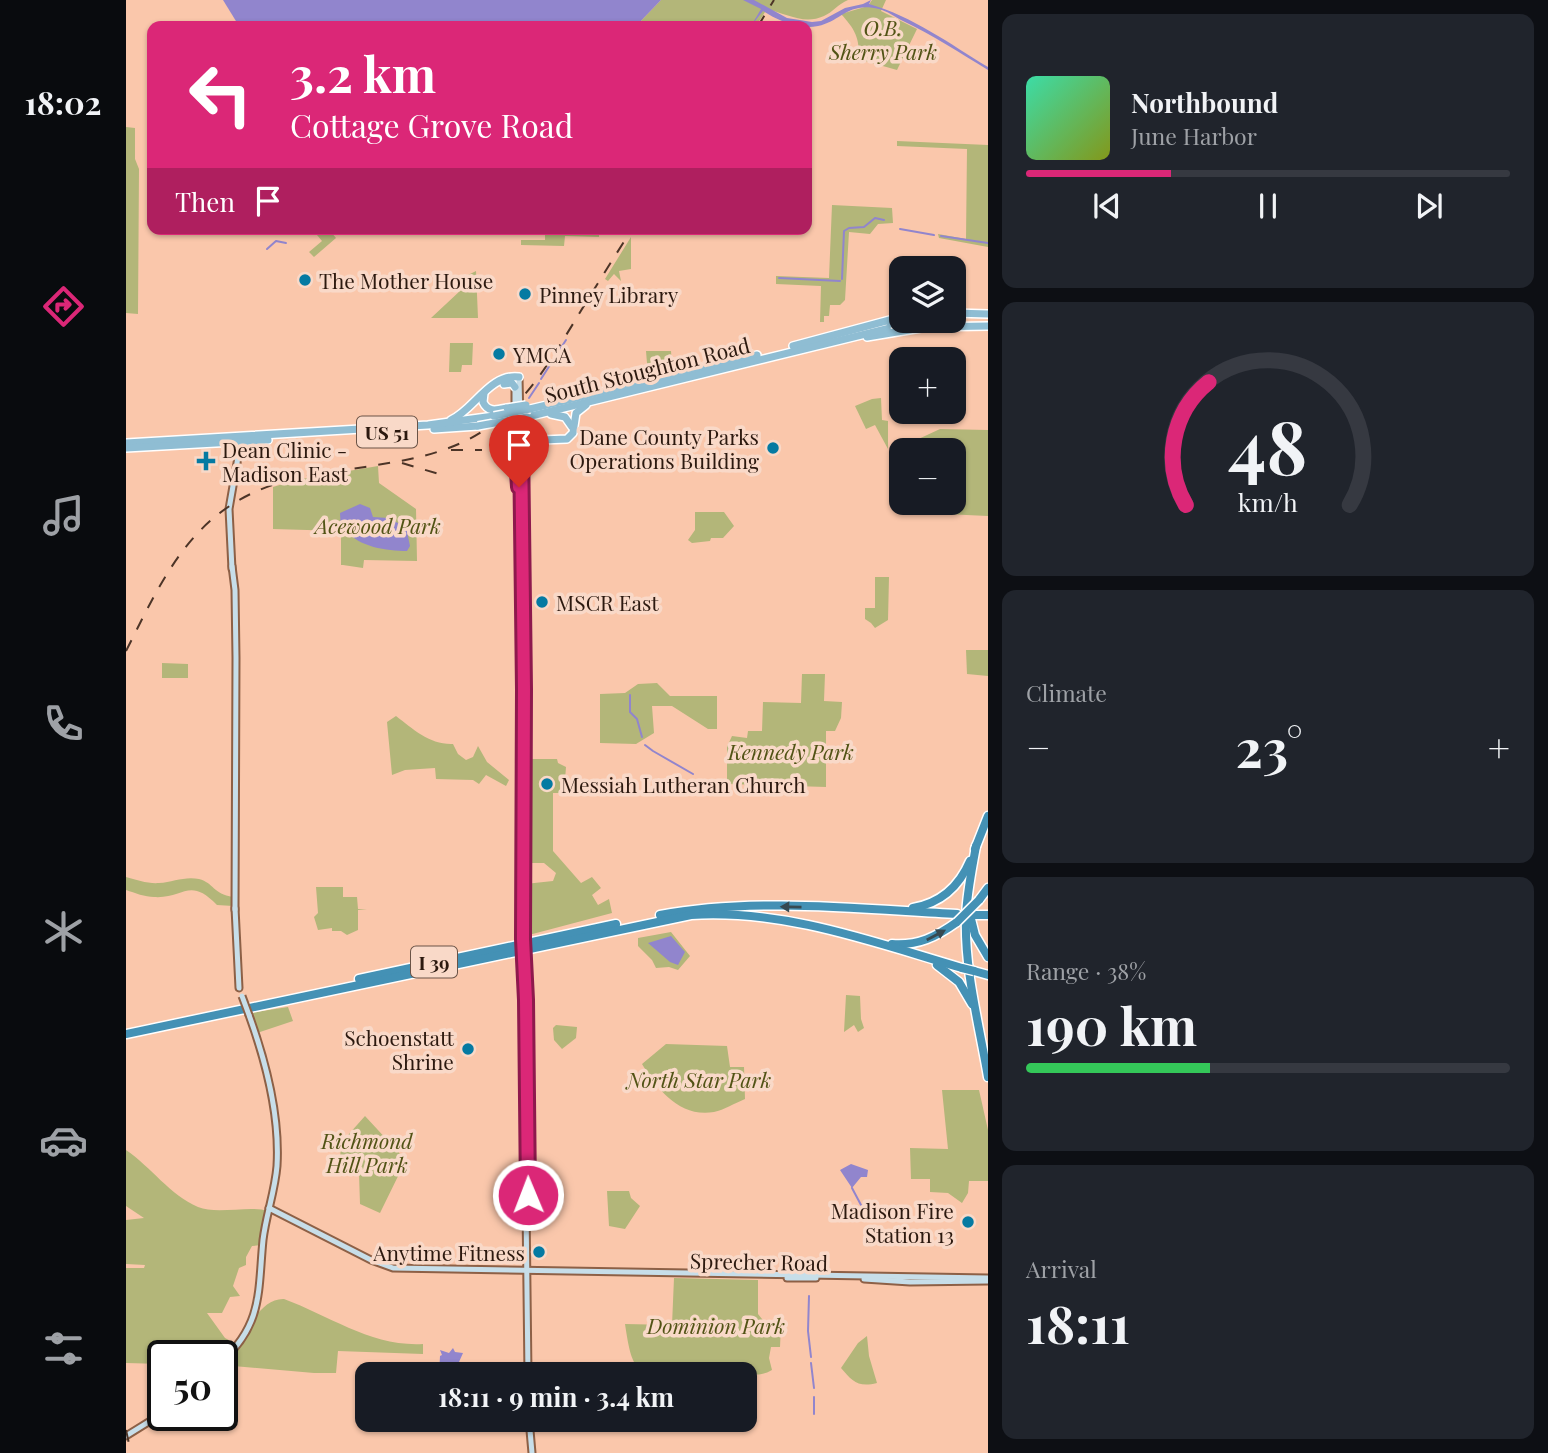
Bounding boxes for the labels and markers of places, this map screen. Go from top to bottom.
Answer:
place label: The Mother House [319,266,493,294]
marker: The Mother House [297,272,313,288]
place label: Pinney Library [539,280,679,308]
marker: Pinney Library [517,286,533,302]
place label: YMCA [512,340,572,368]
marker: YMCA [491,346,507,362]
pin [489,415,549,487]
place label: Dane County Parks Operations Building [570,422,759,474]
place label: Dean Clinic - Madison East [222,435,348,487]
marker: Dane County Parks Operations Building [765,440,781,456]
marker: Dean Clinic - Madison East [196,451,216,471]
place label: MSCR East [556,588,659,616]
marker: MSCR East [534,594,550,610]
place label: Messiah Lutheran Church [561,770,806,798]
marker: Messiah Lutheran Church [539,776,555,792]
place label: Schoenstatt Shrine [344,1023,455,1075]
marker: Schoenstatt Shrine [460,1041,476,1057]
place label: Madison Fire Station 13 [831,1196,954,1248]
marker: Madison Fire Station 13 [960,1214,976,1230]
place label: Anytime Fitness [372,1238,525,1266]
marker: Anytime Fitness [531,1244,547,1260]

